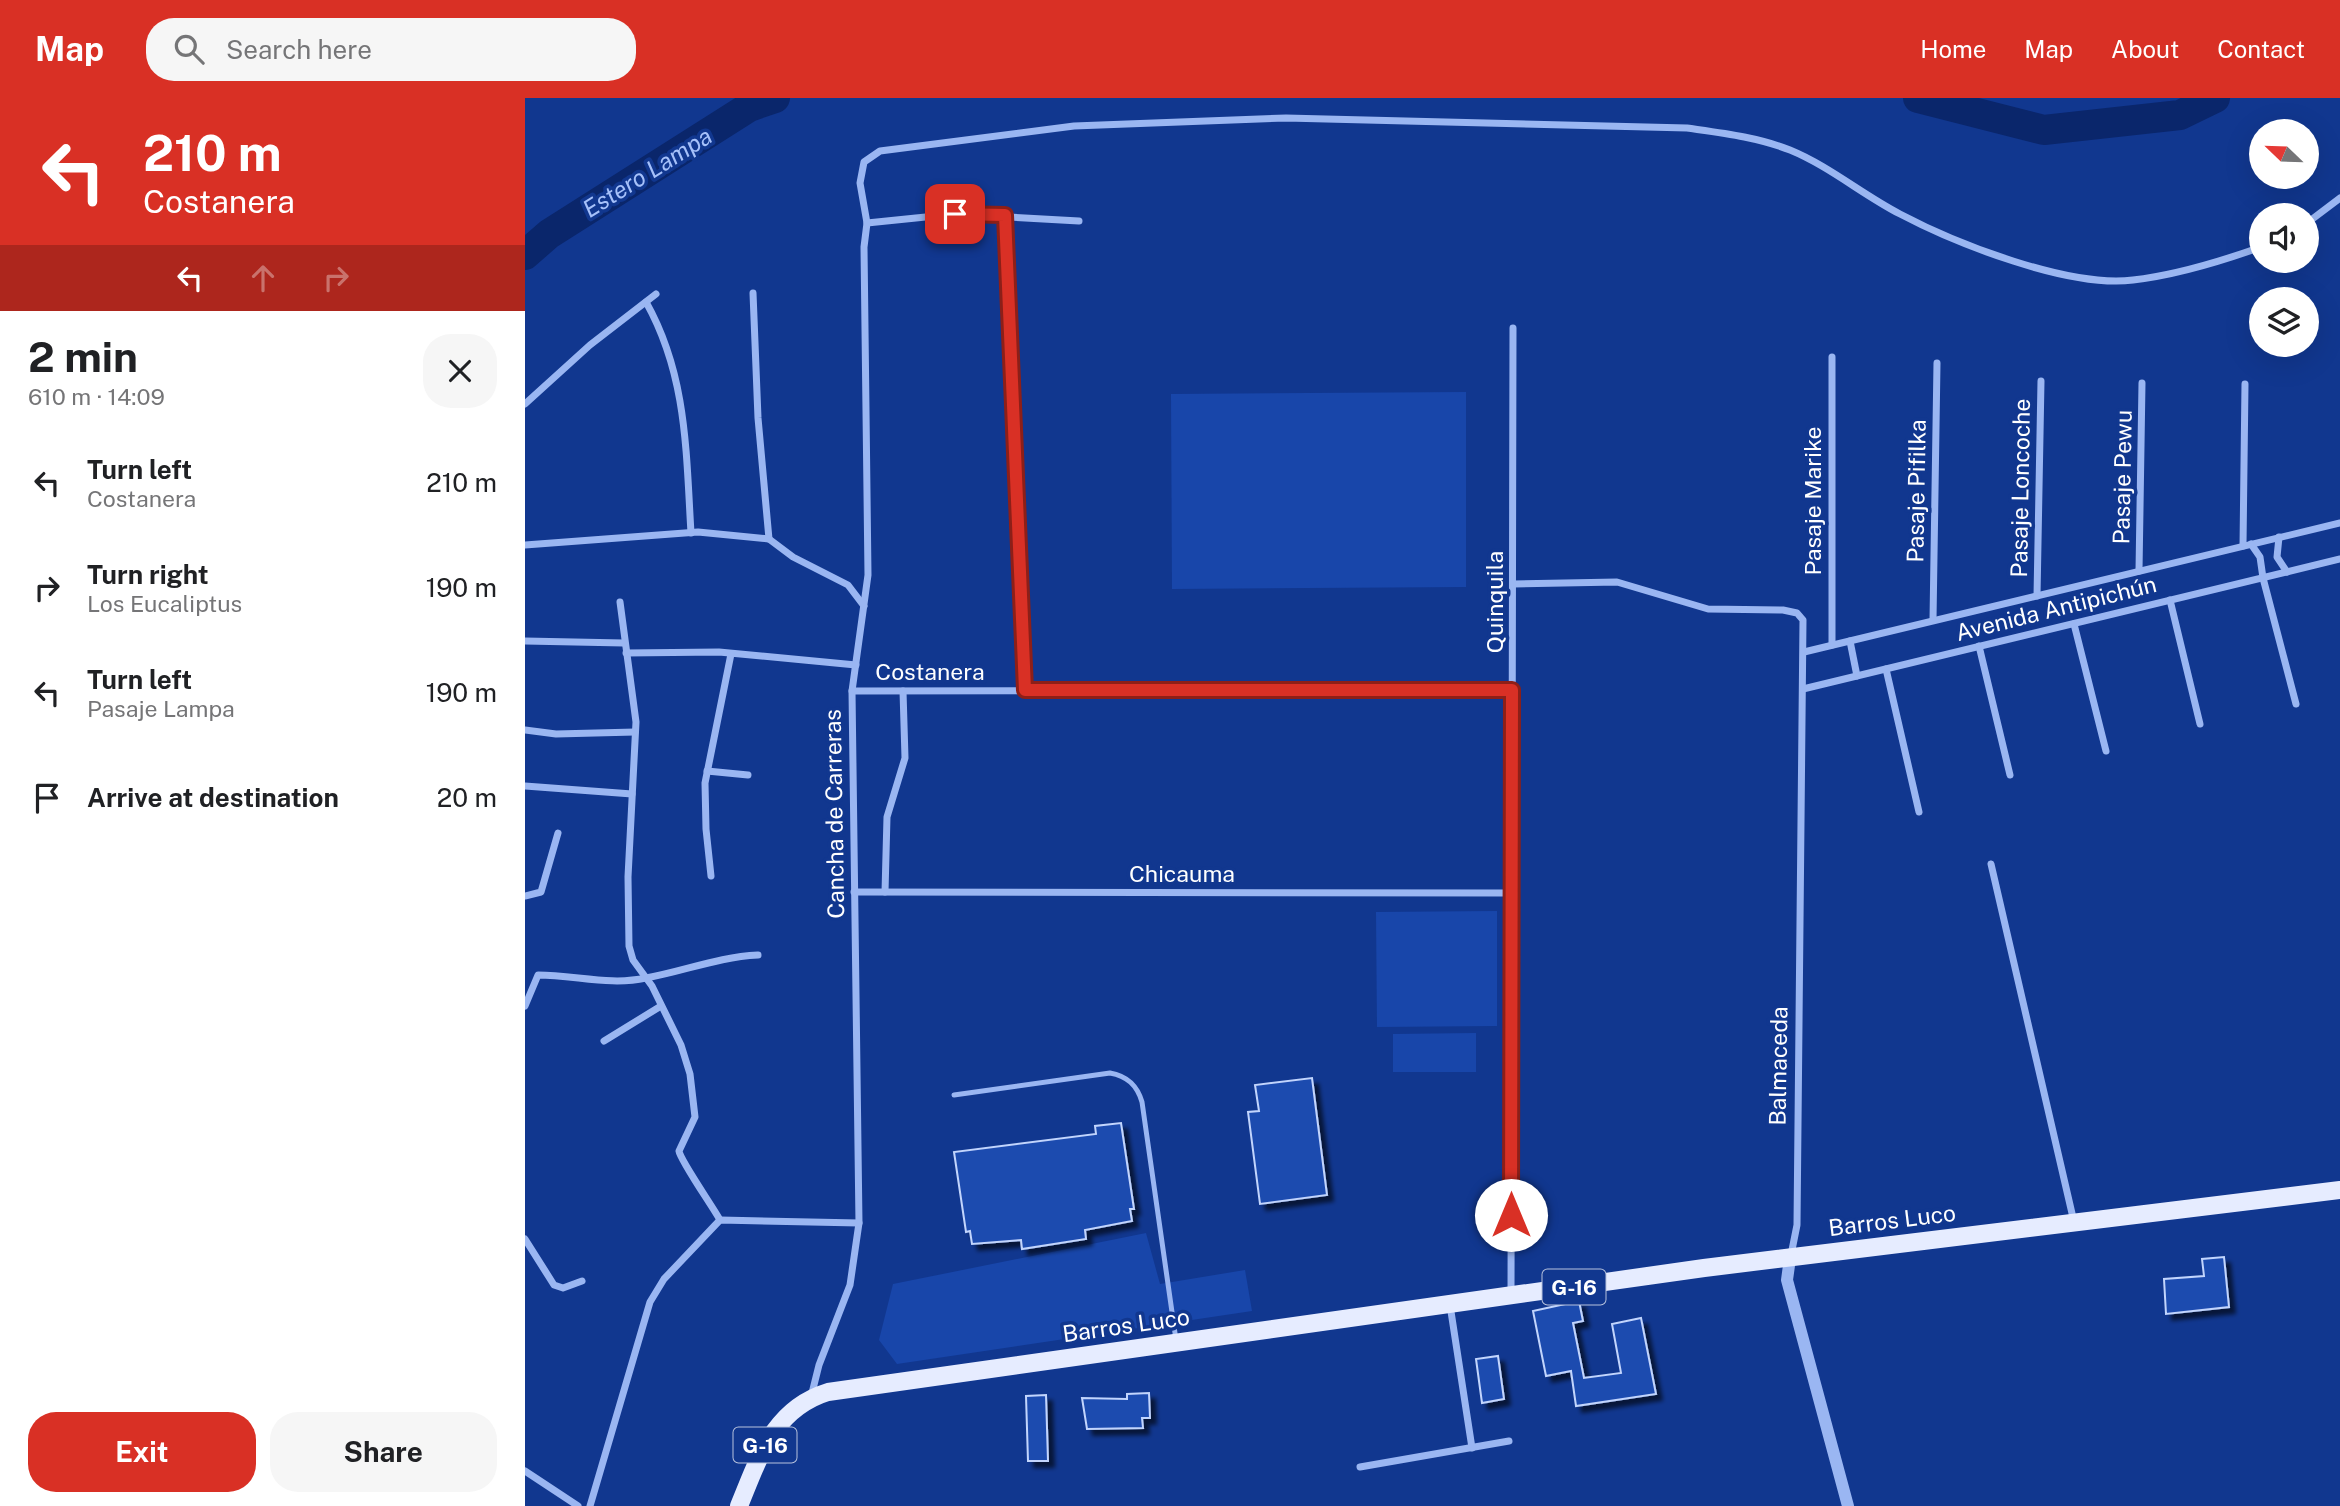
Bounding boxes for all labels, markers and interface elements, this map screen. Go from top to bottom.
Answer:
search box [146,18,636,81]
text: Map [35,30,104,68]
icon: search [170,30,208,68]
text: Search here [226,34,372,65]
text: Home [1920,35,1986,63]
text: Map [2024,35,2073,63]
text: About [2111,35,2179,63]
text: Contact [2217,35,2305,63]
north arrow [2249,119,2319,189]
map controls [2249,119,2319,357]
water label: Estero Lampa [577,121,717,223]
text: 210 m [143,124,282,182]
icon: left [28,126,119,217]
text: Costanera [143,183,295,220]
pin [925,184,985,244]
icon: arrive [936,195,974,233]
button: sound [2249,203,2319,273]
icon: left [171,259,209,297]
icon: ahead [244,259,282,297]
icon: right [317,259,355,297]
button: layers [2249,287,2319,357]
text: 2 min [28,332,138,381]
button: close [423,334,497,408]
text: 610 m · 14:09 [28,383,165,410]
street label: Pasaje Loncoche [2005,398,2035,578]
street label: Pasaje Pewu [2107,410,2137,544]
street label: Pasaje Pifilka [1901,419,1931,563]
street label: Pasaje Marike [1799,426,1826,576]
text: Turn left [87,454,192,485]
icon: left [28,464,66,502]
text: 210 m [426,467,497,498]
text: Costanera [87,485,196,512]
street label: Quinquila [1481,551,1508,653]
text: Turn right [87,559,209,590]
icon: right [28,569,66,607]
street label: Avenida Antipichún [1953,570,2159,646]
text: 190 m [426,572,497,603]
text: Los Eucaliptus [87,590,242,617]
street label: Costanera [875,658,985,685]
text: Turn left [87,664,192,695]
icon: left [28,674,66,712]
text: 190 m [426,677,497,708]
text: Pasaje Lampa [87,695,235,722]
street label: Cancha de Carreras [819,709,849,919]
icon: arrive [28,779,66,817]
text: Arrive at destination [87,782,339,813]
text: 20 m [437,782,497,813]
street label: Chicauma [1129,860,1235,887]
street label: Balmaceda [1763,1006,1793,1126]
position arrow [1474,1178,1548,1252]
street label: Barros Luco [1827,1199,1957,1241]
road number: G-16 [1543,1270,1605,1304]
street label: Barros Luco [1061,1303,1191,1347]
button: Exit [28,1412,256,1492]
button: Share [270,1412,497,1492]
road number: G-16 [733,1428,797,1462]

